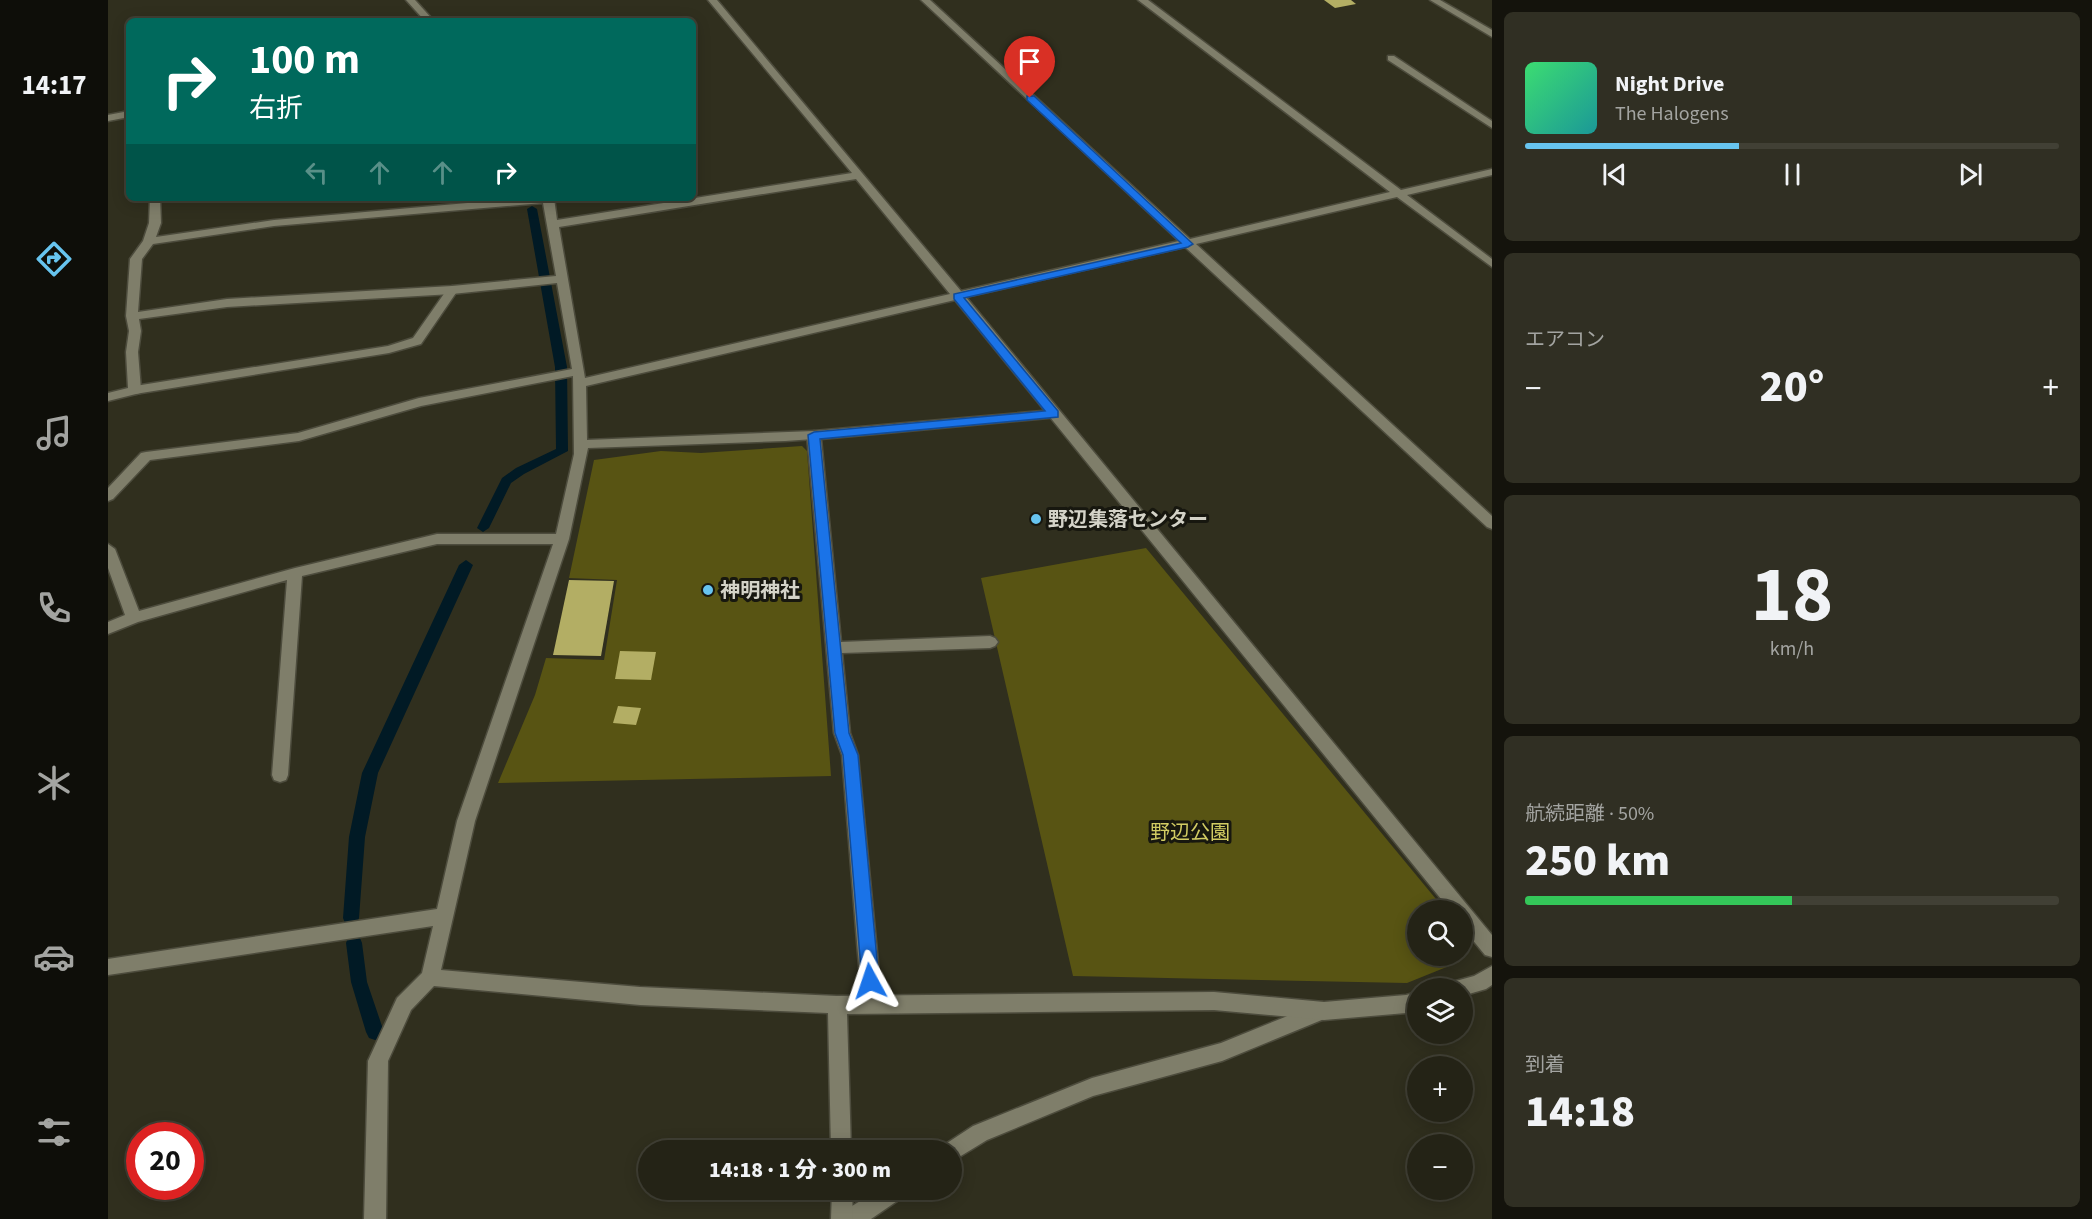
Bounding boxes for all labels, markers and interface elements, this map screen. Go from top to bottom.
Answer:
text: 100 m [249,30,360,90]
pin [1004,36,1055,98]
icon: right [150,42,228,120]
icon: arrive [1013,45,1046,78]
text: 14:17 [21,66,87,105]
text: Night Drive [1615,68,1724,100]
text: 右折 [249,89,303,128]
text: The Halogens [1615,100,1729,128]
icon: left [300,156,333,189]
icon: ahead [363,156,396,189]
icon: ahead [426,156,459,189]
icon: right [489,156,522,189]
icon: previous [1598,158,1631,191]
icon: pause [1776,158,1809,191]
icon: next [1954,158,1987,191]
icon: directions [33,238,75,280]
text: エアコン [1525,326,1605,354]
text: 20° [1760,355,1824,419]
text: − [1525,365,1541,412]
text: + [2043,365,2059,412]
icon: music [33,412,75,454]
place label: 野辺集落センター [1048,506,1208,534]
marker: 野辺集落センター [1029,512,1043,526]
text: 18 [1751,540,1833,651]
place label: 神明神社 [720,577,800,605]
marker: 神明神社 [701,583,715,597]
icon: phone [33,587,75,629]
text: km/h [1770,635,1814,663]
icon: climate [33,762,75,804]
text: 航続距離 · 50% [1525,800,1654,828]
park label: 野辺公園 [1150,819,1230,847]
text: 250 km [1525,829,1670,893]
map controls [1407,900,1473,1200]
button: search [1407,900,1473,966]
icon: car [33,936,75,978]
position arrow [838,949,902,1013]
button: layers [1407,978,1473,1044]
text: 到着 [1525,1051,1565,1079]
button: + [1407,1056,1473,1122]
text: 14:18 [1525,1080,1635,1144]
icon: filters [33,1111,75,1153]
speed limit sign: 20 [126,1122,204,1200]
button: − [1407,1134,1473,1200]
text: 14:18 · 1 分 · 300 m [709,1154,891,1186]

